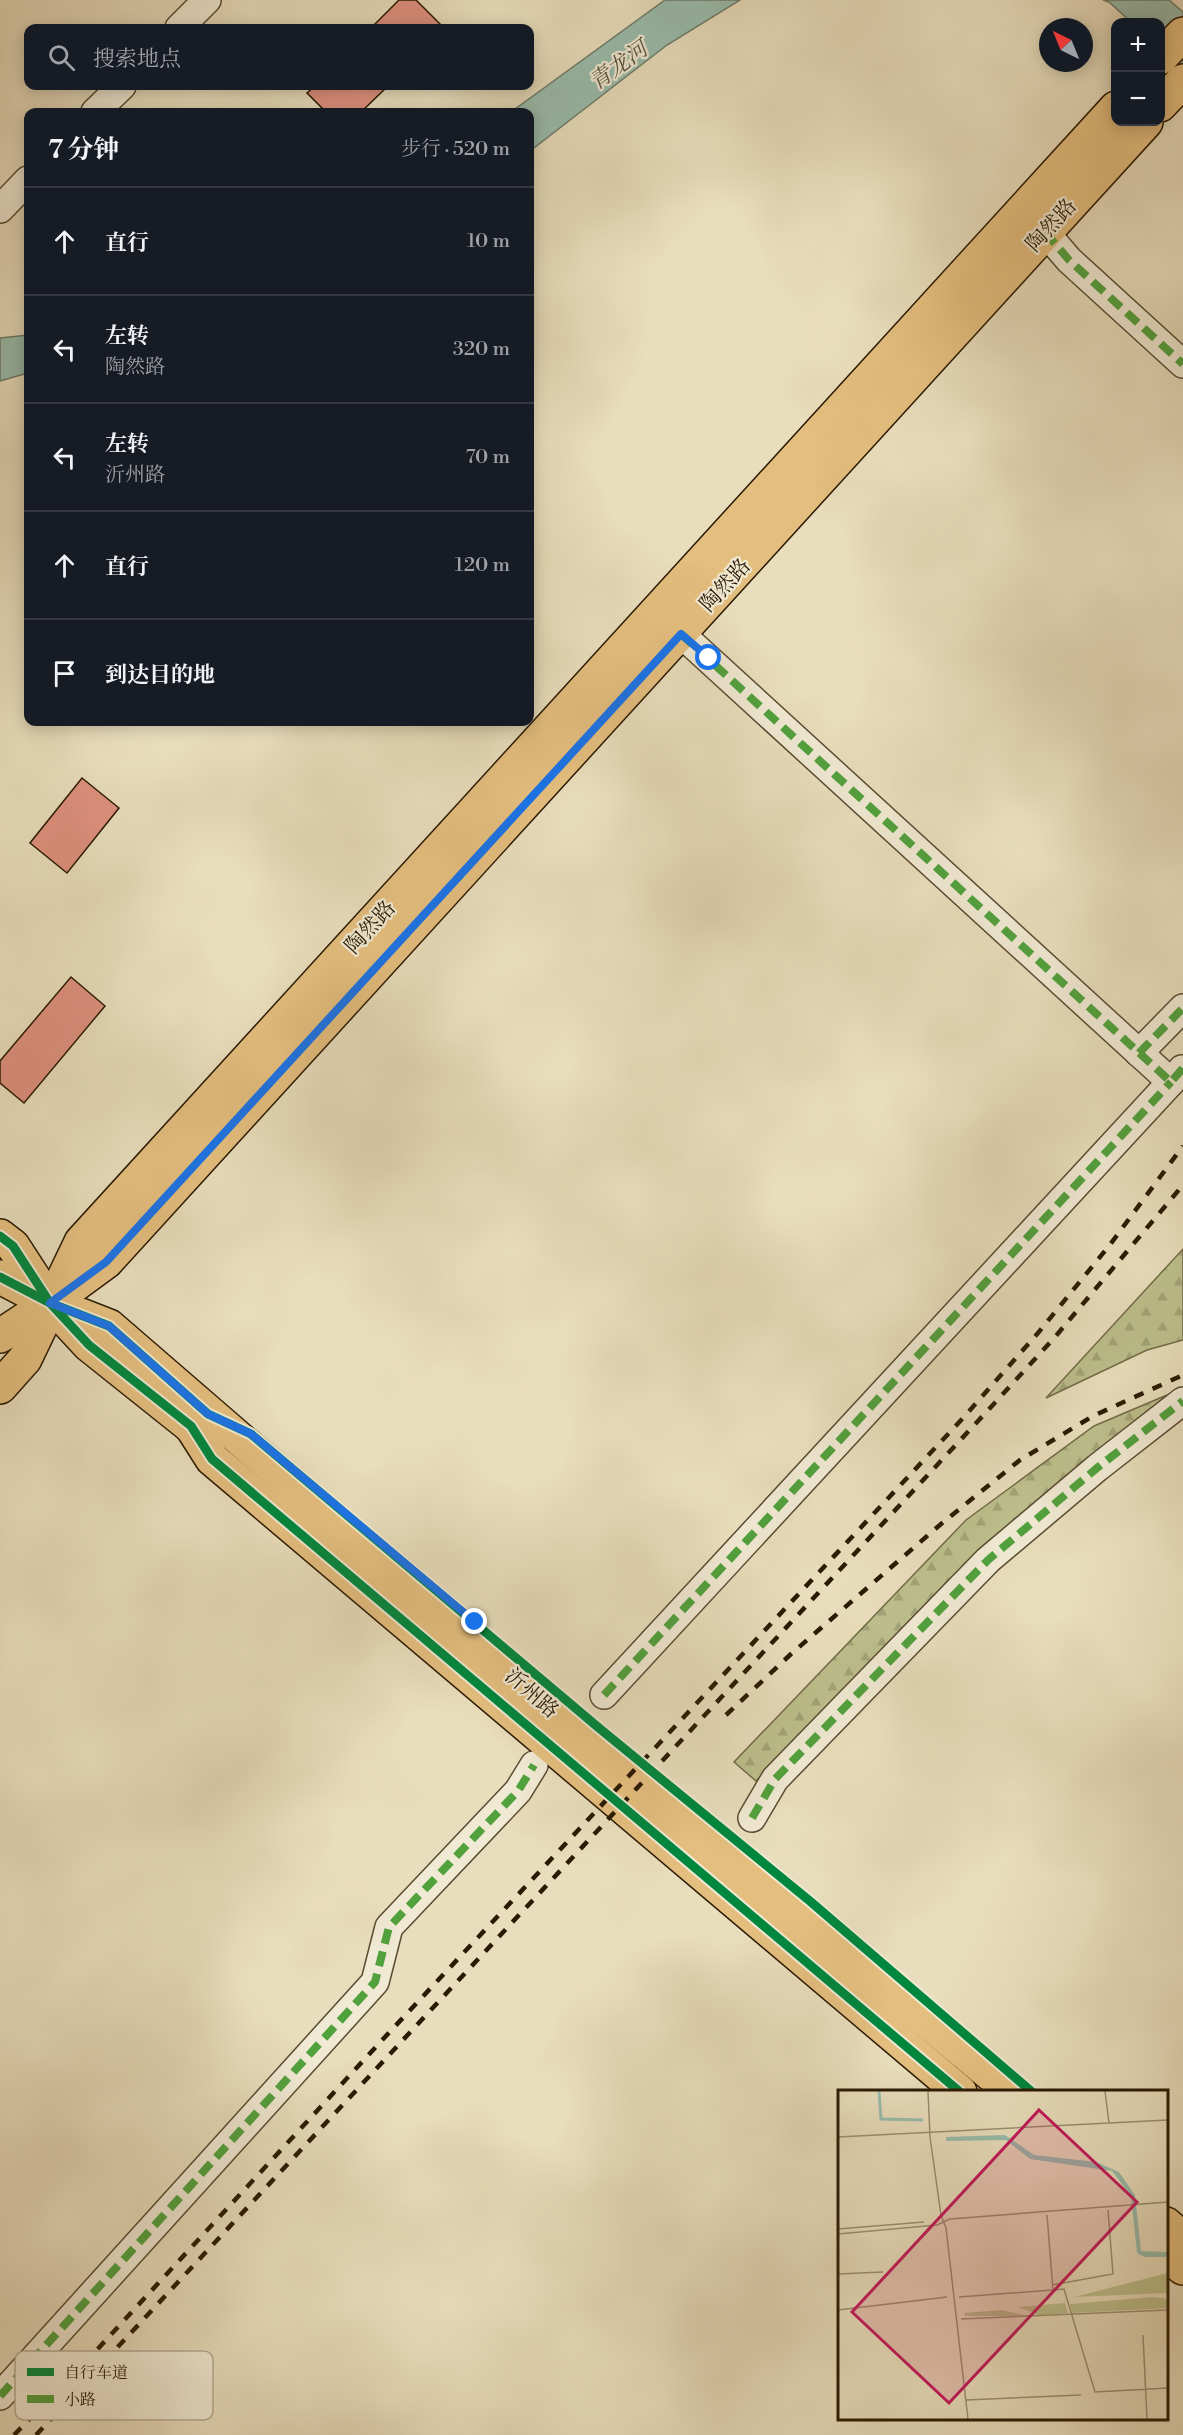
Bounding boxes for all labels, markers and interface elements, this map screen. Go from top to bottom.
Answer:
north arrow [1039,18,1093,72]
map controls [1111,18,1165,126]
button: + [1111,18,1165,72]
search box [24,24,534,90]
water label: 青龙河 [584,34,657,97]
icon: search [45,41,78,74]
text: 搜索地点 [93,46,181,73]
button: − [1111,72,1165,126]
text: 7 分钟 [48,134,120,166]
text: 步行 · 520 m [401,137,510,162]
street label: 陶然路 [1021,194,1082,258]
icon: ahead [48,225,81,258]
text: 10 m [467,229,510,254]
text: 直行 [105,230,149,257]
text: 左转 [105,323,149,350]
icon: left [48,333,81,366]
text: 320 m [453,337,510,362]
text: 陶然路 [105,355,165,380]
text: 左转 [105,431,149,458]
icon: left [48,441,81,474]
text: 70 m [466,445,510,470]
text: 沂州路 [105,463,165,488]
icon: ahead [48,549,81,582]
text: 120 m [455,553,510,578]
text: 直行 [105,554,149,581]
street label: 陶然路 [695,554,756,618]
route start [695,644,721,670]
icon: arrive [48,657,81,690]
text: 到达目的地 [105,662,215,689]
street label: 陶然路 [340,896,401,960]
route end [461,1608,487,1634]
street label: 沂州路 [499,1663,564,1724]
inset map [838,2090,1168,2420]
legend [15,2351,213,2420]
text: 自行车道 [64,2363,128,2383]
text: 小路 [64,2390,96,2410]

